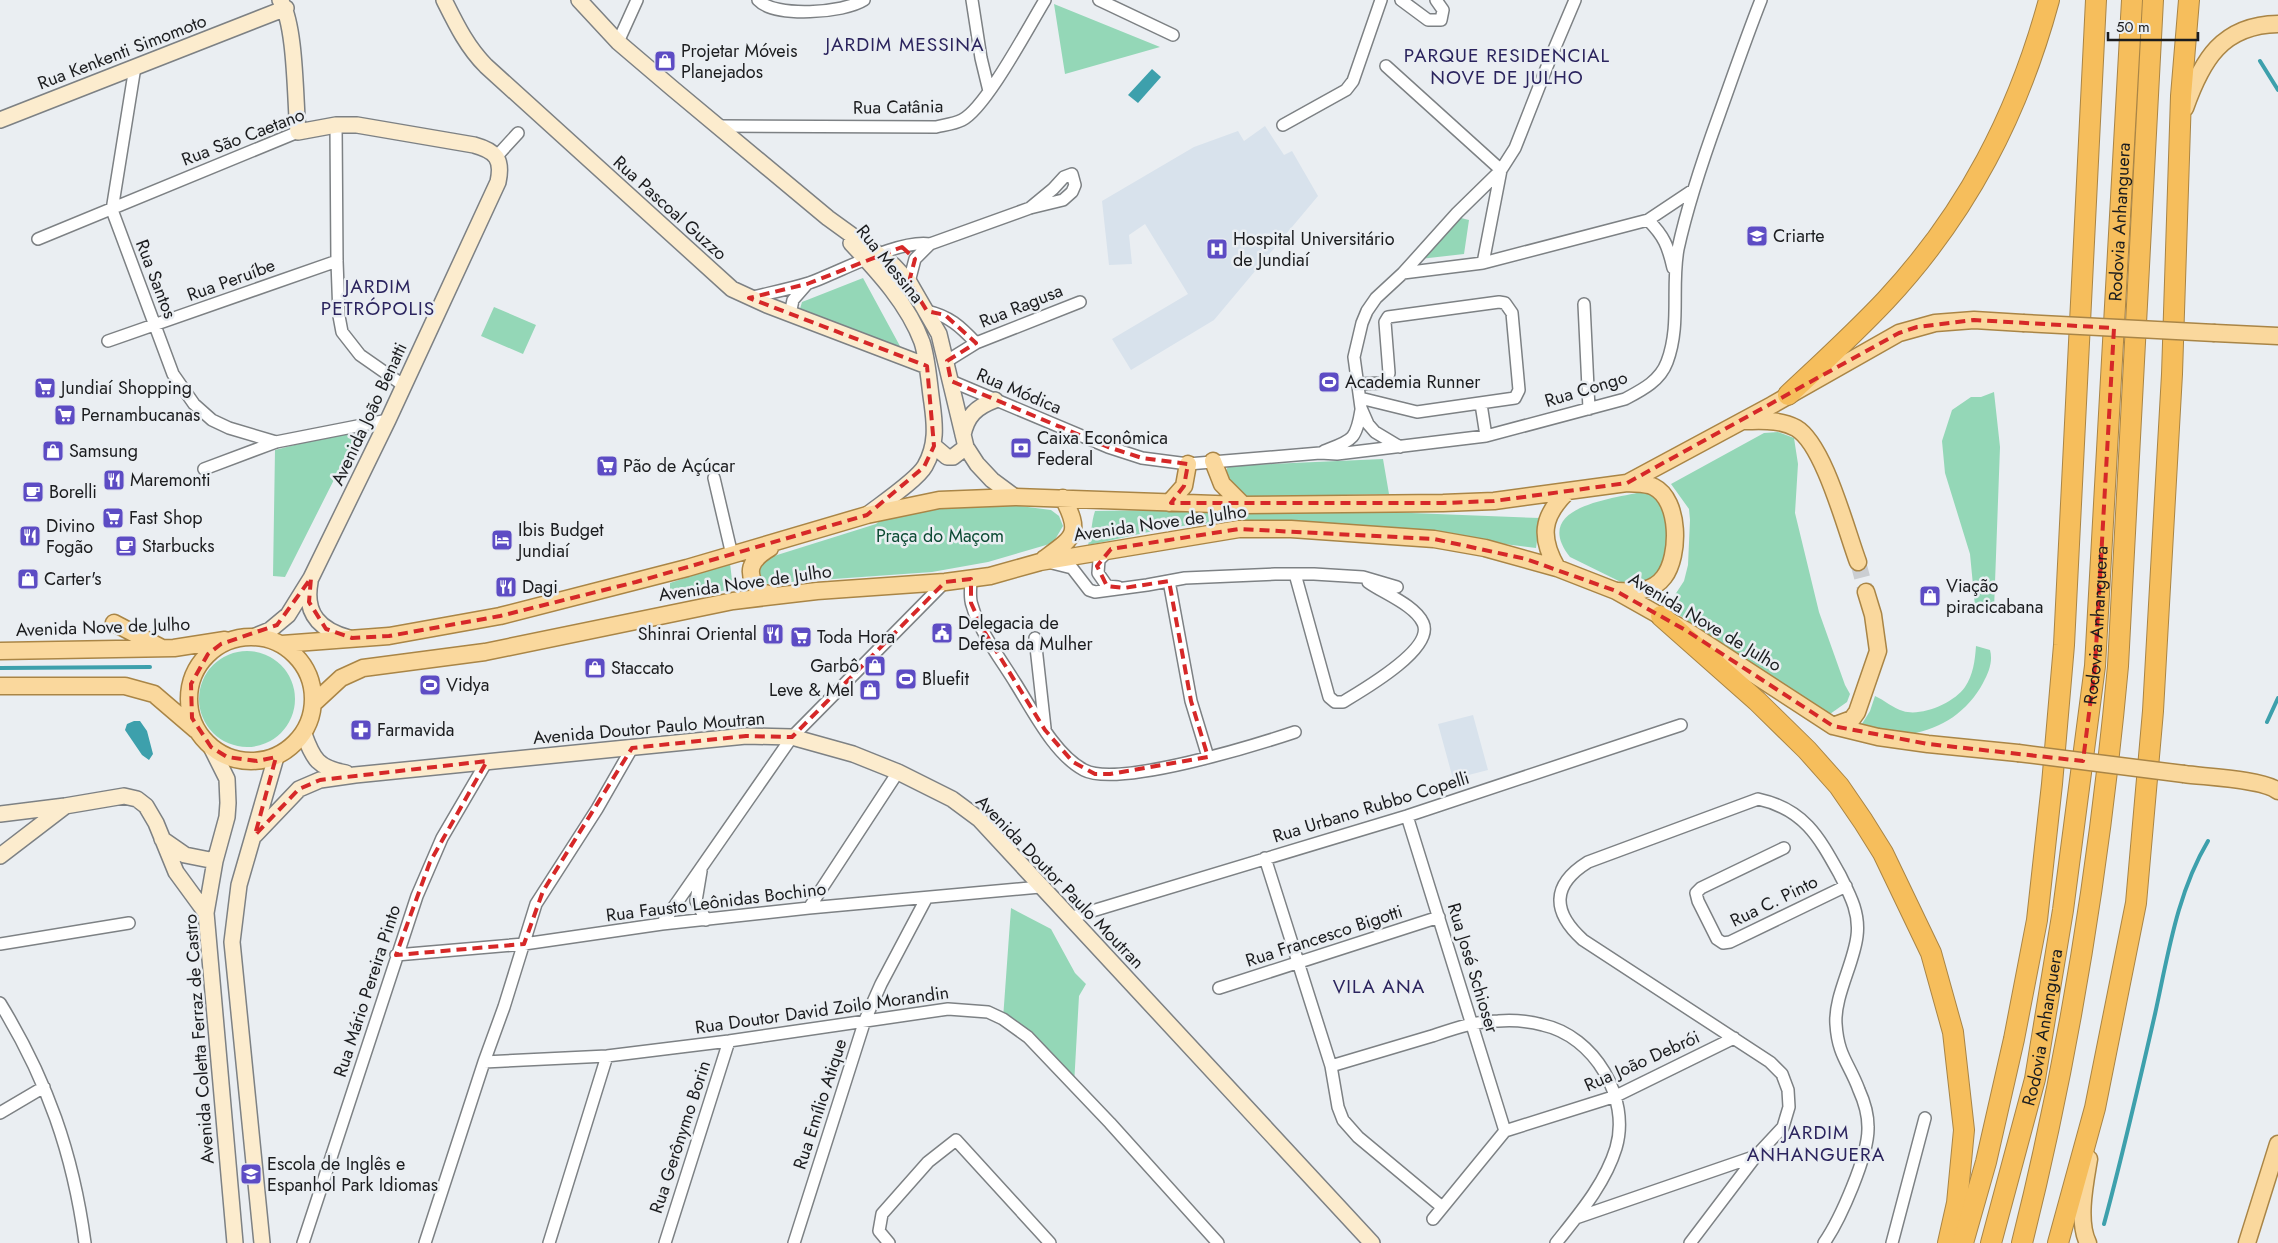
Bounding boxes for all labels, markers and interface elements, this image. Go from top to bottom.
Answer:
street label: Rua Kenkenti Simomoto [34,8,210,96]
scale bar [2108,10,2198,42]
text: 50 m [2116,16,2150,38]
district label: JARDIM MESSINA [823,31,985,58]
place label: Projetar Móveis Planejados [681,38,798,85]
district label: PARQUE RESIDENCIAL NOVE DE JULHO [1404,42,1610,91]
shop icon: Projetar Móveis Planejados [653,49,677,73]
street label: Rua Catânia [853,93,943,121]
street label: Rua São Caetano [178,102,308,172]
street label: Rodovia Anhanguera [2102,142,2137,302]
street label: Rua Pascoal Guzzo [607,150,733,266]
street label: Rua Messina [850,219,930,309]
place label: Criarte [1773,223,1825,249]
school or university icon: Criarte [1745,224,1769,248]
place label: Hospital Universitário de Jundiaí [1233,226,1395,273]
street label: Rua Santos [129,236,183,322]
hospital icon: Hospital Universitário de Jundiaí [1205,237,1229,261]
street label: Rua Peruíbe [183,252,279,308]
district label: JARDIM PETRÓPOLIS [321,273,435,322]
street label: Rua Ragusa [975,277,1067,335]
street label: Avenida João Benatti [324,338,414,490]
street label: Rua Módica [972,361,1066,421]
street label: Rua Congo [1541,364,1631,414]
place label: Academia Runner [1345,369,1481,395]
sports icon: Academia Runner [1317,370,1341,394]
place label: Jundiaí Shopping [59,375,192,401]
supermarket icon: Jundiaí Shopping [33,376,57,400]
place label: Pernambucanas [81,402,200,428]
supermarket icon: Pernambucanas [53,403,77,427]
place label: Caixa Econômica Federal [1037,425,1168,472]
bank icon: Caixa Econômica Federal [1009,436,1033,460]
place label: Samsung [69,438,138,464]
shop icon: Samsung [41,439,65,463]
place label: Pão de Açúcar [623,453,736,479]
supermarket icon: Pão de Açúcar [595,454,619,478]
place label: Maremonti [130,467,211,493]
restaurant icon: Maremonti [102,468,126,492]
place label: Borelli [49,479,97,505]
cafe icon: Borelli [21,480,45,504]
street label: Avenida Nove de Julho [1072,498,1248,548]
place label: Fast Shop [129,505,203,531]
supermarket icon: Fast Shop [101,506,125,530]
place label: Divino Fogão [46,513,95,560]
place label: Ibis Budget Jundiaí [516,517,604,564]
park label: Praça do Maçom [876,523,1004,549]
restaurant icon: Divino Fogão [18,524,42,548]
hotel icon: Ibis Budget Jundiaí [490,528,514,552]
place label: Starbucks [142,533,215,559]
cafe icon: Starbucks [114,534,138,558]
street label: Rodovia Anhanguera [2077,545,2115,706]
street label: Avenida Nove de Julho [657,558,833,608]
place label: Carter's [44,566,102,592]
street label: Avenida Nove de Julho [1624,566,1787,678]
shop icon: Carter's [16,567,40,591]
place label: Viação piracicabana [1946,573,2043,620]
place label: Dagi [522,574,558,600]
restaurant icon: Dagi [494,575,518,599]
shop icon: Viação piracicabana [1918,584,1942,608]
place label: Delegacia de Defesa da Mulher [958,610,1093,657]
street label: Avenida Nove de Julho [15,611,191,643]
place label: Shinrai Oriental [638,621,757,647]
public building icon: Delegacia de Defesa da Mulher [930,621,954,645]
restaurant icon: Shinrai Oriental [761,622,785,646]
place label: Toda Hora [817,624,895,650]
supermarket icon: Toda Hora [789,625,813,649]
place label: Garbô [810,653,859,679]
shop icon: Garbô [863,654,887,678]
place label: Staccato [611,655,674,681]
shop icon: Staccato [583,656,607,680]
place label: Bluefit [922,666,970,692]
sports icon: Bluefit [894,667,918,691]
place label: Vidya [446,672,489,698]
sports icon: Vidya [418,673,442,697]
place label: Leve & Mel [769,677,854,703]
shop icon: Leve & Mel [858,678,882,702]
street label: Avenida Doutor Paulo Moutran [532,705,766,751]
place label: Farmavida [377,717,454,743]
pharmacy icon: Farmavida [349,718,373,742]
street label: Rua Urbano Rubbo Copelli [1269,765,1473,849]
street label: Avenida Doutor Paulo Moutran [970,789,1150,975]
street label: Rua C. Pinto [1726,869,1822,933]
street label: Rua Fausto Leônidas Bochino [604,876,828,928]
street label: Rua Francesco Bigotti [1242,898,1406,974]
street label: Rua José Schioser [1441,900,1505,1037]
street label: Rua Mário Pereira Pinto [327,901,407,1081]
street label: Avenida Coletta Ferraz de Castro [177,913,221,1165]
street label: Rodovia Anhanguera [2015,947,2069,1109]
district label: VILA ANA [1333,973,1425,1000]
street label: Rua Doutor David Zoilo Morandin [693,979,951,1041]
street label: Rua João Debrói [1580,1024,1704,1098]
street label: Rua Emílio Atique [787,1035,853,1173]
street label: Rua Gerônymo Borin [643,1057,717,1217]
district label: JARDIM ANHANGUERA [1747,1119,1885,1168]
place label: Escola de Inglês e Espanhol Park Idiomas [267,1151,438,1198]
school or university icon: Escola de Inglês e Espanhol Park Idiomas [239,1162,263,1186]

